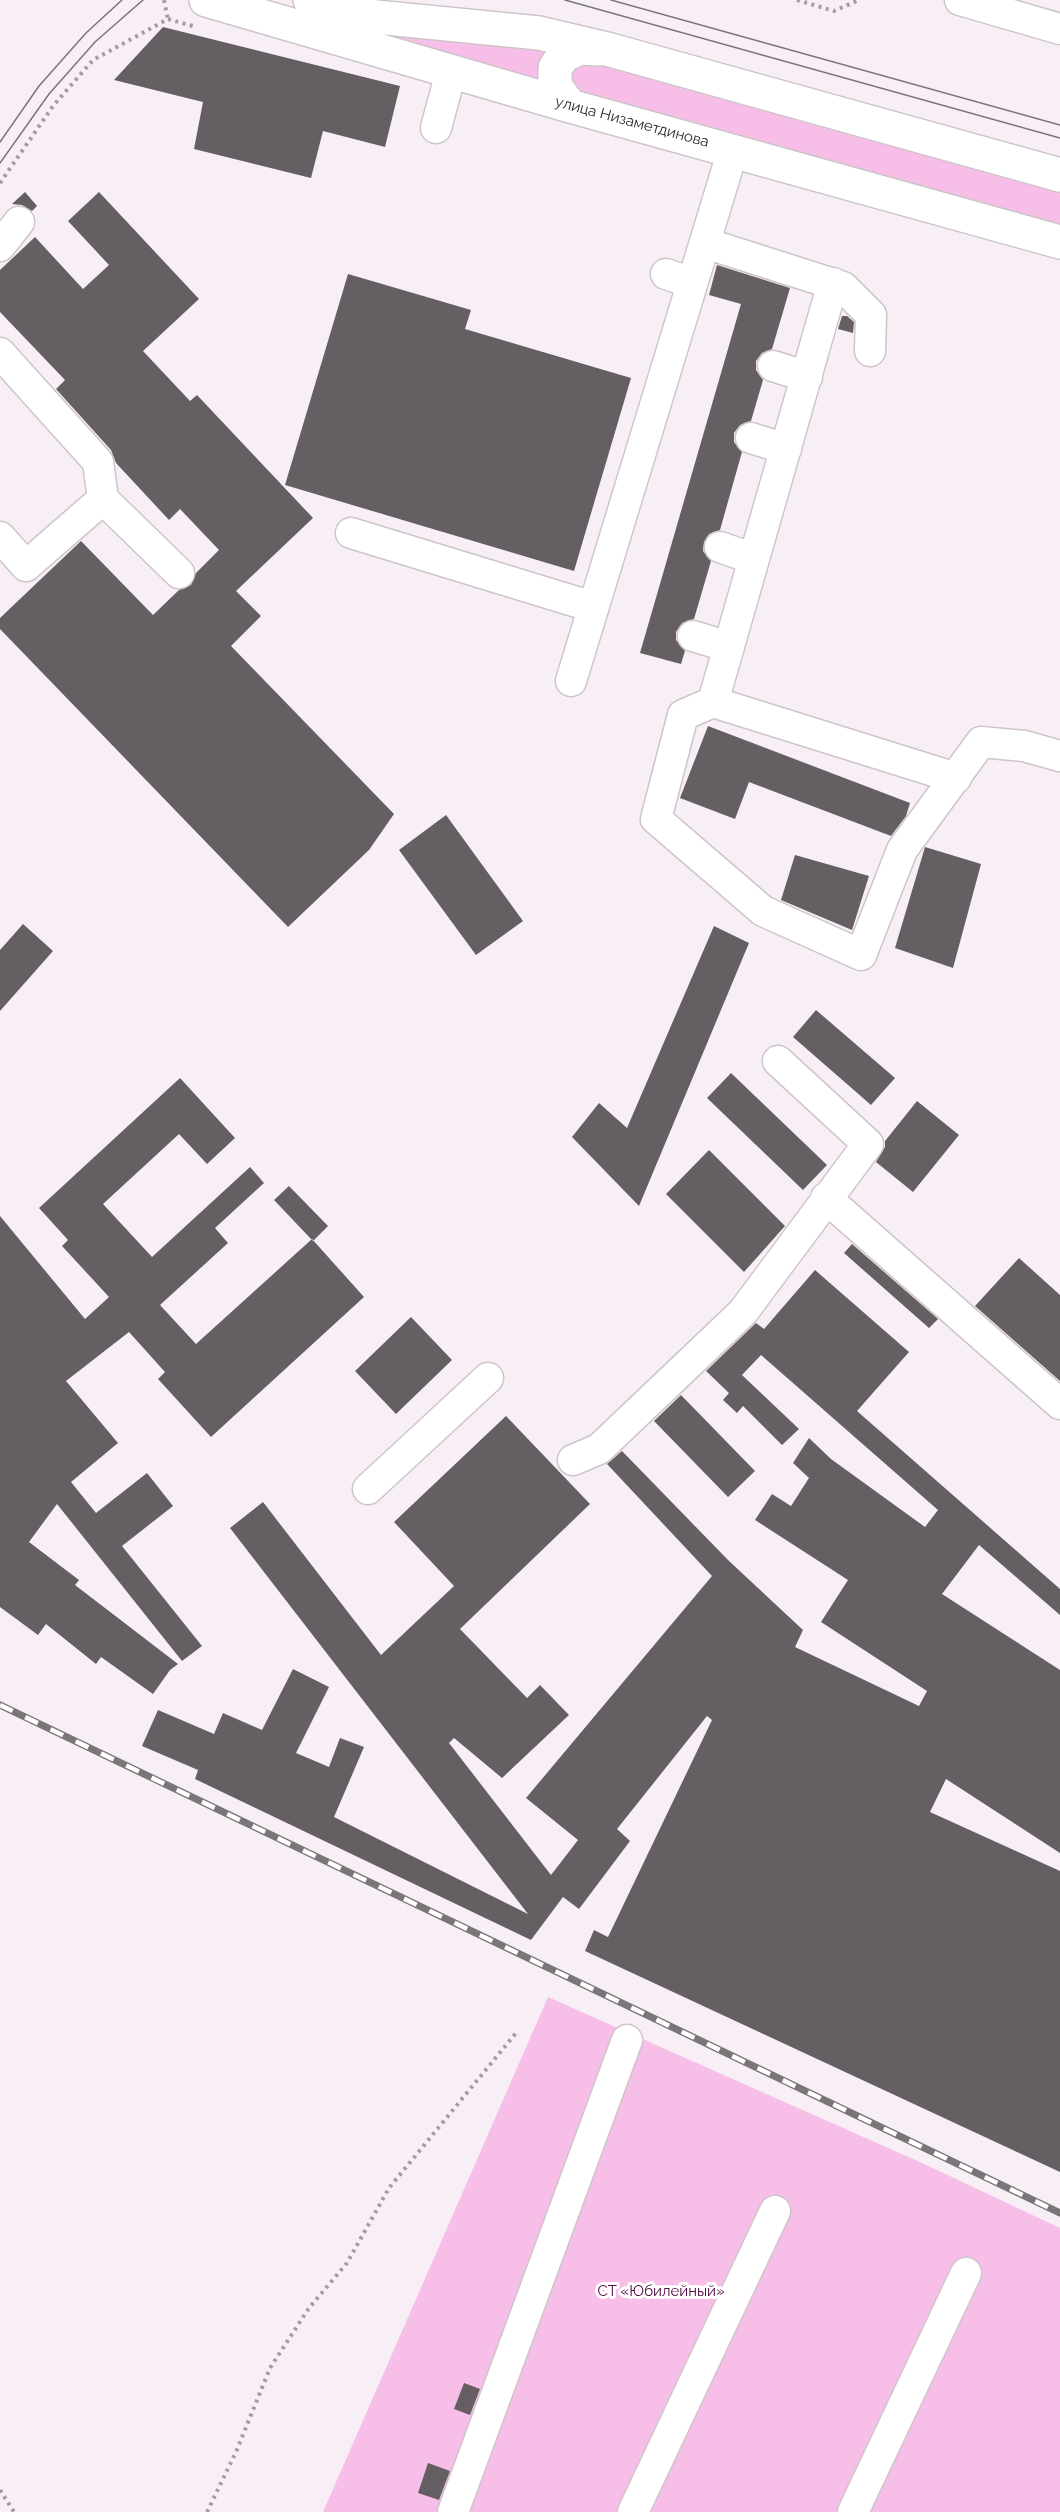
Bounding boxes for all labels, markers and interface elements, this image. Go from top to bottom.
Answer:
street label: улица Низаметдинова [553,93,711,151]
park label: СТ «Юбилейный» [597,2282,725,2300]

